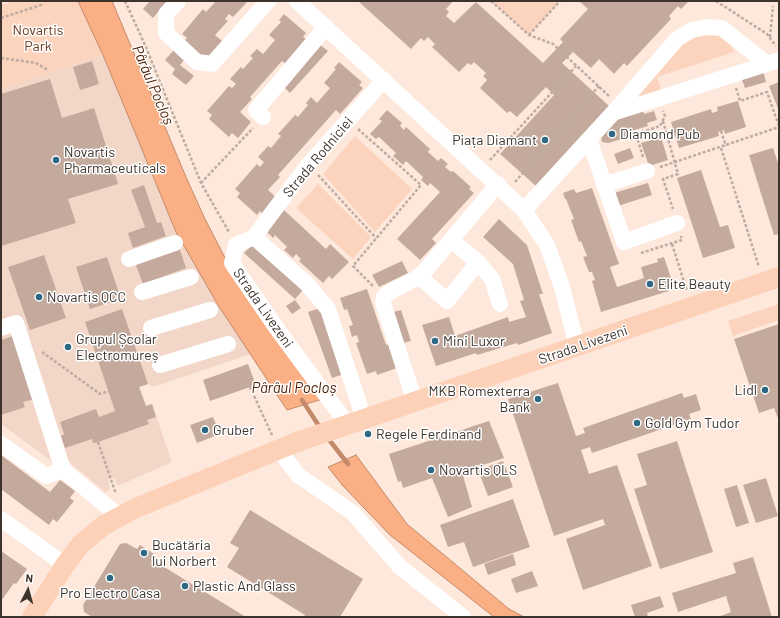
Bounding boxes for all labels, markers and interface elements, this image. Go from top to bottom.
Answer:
park label: Novartis Park [12,22,64,54]
water label: Pârâul Pocloș [128,42,178,128]
street label: Strada Rodniciei [279,113,357,201]
place label: Diamond Pub [620,126,700,142]
marker: Diamond Pub [607,129,617,139]
place label: Piața Diamant [452,132,537,148]
marker: Piața Diamant [540,135,550,145]
place label: Novartis Pharmaceuticals [64,144,166,176]
marker: Novartis Pharmaceuticals [51,155,61,165]
street label: Strada Livezeni [229,265,297,351]
place label: Elite Beauty [658,276,731,292]
marker: Elite Beauty [645,279,655,289]
place label: Novartis QCC [47,289,126,305]
marker: Novartis QCC [34,292,44,302]
street label: Strada Livezeni [536,322,630,368]
place label: Grupul Școlar Electromureș [76,331,158,364]
place label: Mini Luxor [443,333,505,349]
marker: Mini Luxor [430,336,440,346]
marker: Grupul Școlar Electromureș [63,342,73,352]
water label: Pârâul Pocloș [252,379,336,397]
place label: Lidl [735,382,757,398]
place label: MKB Romexterra Bank [429,383,530,416]
marker: Lidl [760,385,770,395]
marker: MKB Romexterra Bank [533,394,543,404]
place label: Gold Gym Tudor [645,415,740,431]
marker: Gold Gym Tudor [632,418,642,428]
place label: Gruber [213,422,254,438]
marker: Gruber [200,425,210,435]
place label: Regele Ferdinand [376,426,481,442]
marker: Regele Ferdinand [363,429,373,439]
place label: Novartis QLS [439,462,517,478]
marker: Novartis QLS [426,465,436,475]
place label: Bucătăria lui Norbert [152,537,217,570]
marker: Bucătăria lui Norbert [139,548,149,558]
north arrow [8,570,48,610]
text: N [25,571,34,584]
marker: Pro Electro Casa [105,573,115,583]
place label: Plastic And Glass [193,578,296,594]
marker: Plastic And Glass [180,581,190,591]
place label: Pro Electro Casa [60,585,160,601]

